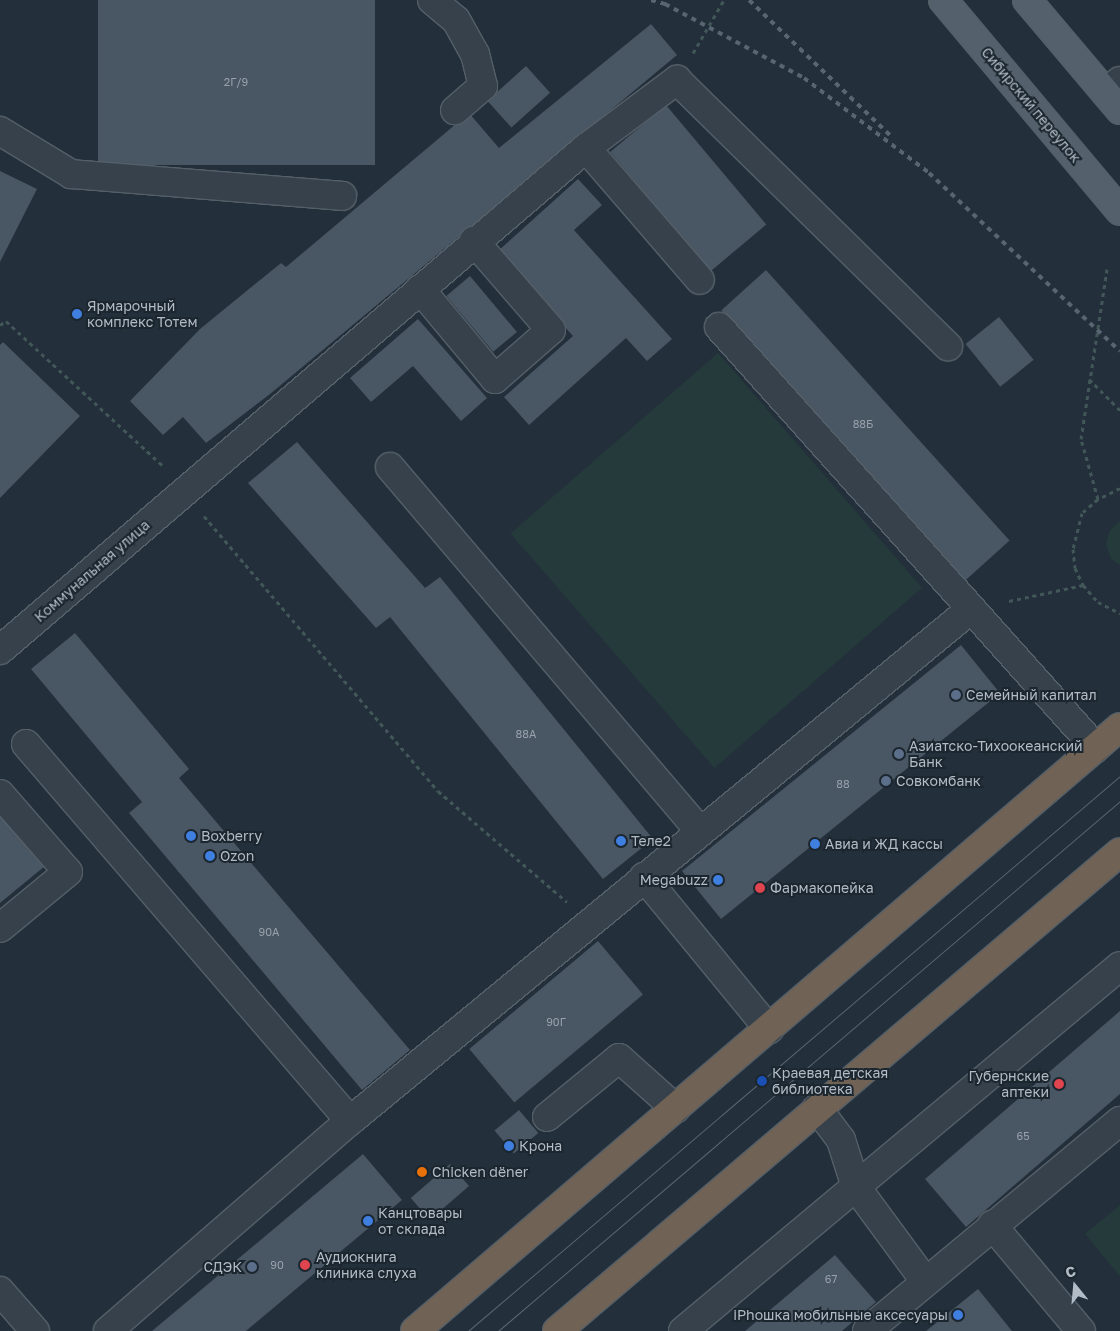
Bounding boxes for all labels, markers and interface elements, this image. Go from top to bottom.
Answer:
street label: Сибирский переулок [978,44,1084,166]
house number: 2Г/9 [224,75,248,89]
place label: Ярмарочный комплекс Тотем [87,298,197,331]
marker: Ярмарочный комплекс Тотем [71,308,83,320]
house number: 88Б [853,417,873,431]
street label: Коммунальная улица [31,516,153,626]
place label: Семейный капитал [966,687,1097,703]
marker: Семейный капитал [950,689,962,701]
house number: 88А [516,727,536,741]
place label: Азиатско-Тихоокеанский Банк [909,738,1083,770]
marker: Азиатско-Тихоокеанский Банк [893,748,905,760]
place label: Совкомбанк [896,773,981,789]
marker: Совкомбанк [880,775,892,787]
house number: 88 [836,777,850,791]
place label: Boxberry [201,828,262,844]
marker: Boxberry [185,830,197,842]
place label: Теле2 [631,833,671,849]
marker: Теле2 [615,835,627,847]
place label: Авиа и ЖД кассы [825,836,943,852]
marker: Авиа и ЖД кассы [809,838,821,850]
place label: Ozon [220,848,254,864]
marker: Ozon [204,850,216,862]
place label: Megabuzz [640,872,708,888]
marker: Megabuzz [712,874,724,886]
place label: Фармакопейка [770,880,874,896]
marker: Фармакопейка [754,882,766,894]
house number: 90А [259,925,279,939]
house number: 90Г [546,1015,566,1029]
place label: Краевая детская библиотека [772,1065,888,1098]
place label: Губернские аптеки [969,1068,1049,1100]
marker: Краевая детская библиотека [756,1075,768,1087]
marker: Губернские аптеки [1053,1078,1065,1090]
house number: 65 [1016,1129,1030,1143]
place label: Крона [519,1138,562,1154]
marker: Крона [503,1140,515,1152]
place label: Chicken dëner [432,1164,528,1180]
marker: Chicken dëner [416,1166,428,1178]
place label: Канцтовары от склада [378,1205,462,1238]
marker: Канцтовары от склада [362,1215,374,1227]
place label: Аудиокнига клиника слуха [316,1249,417,1282]
house number: 90 [270,1258,284,1272]
marker: Аудиокнига клиника слуха [298,1258,312,1272]
place label: СДЭК [204,1259,242,1275]
marker: СДЭК [246,1261,258,1273]
north arrow [1050,1261,1100,1311]
text: С [1063,1262,1078,1281]
house number: 67 [825,1272,837,1286]
place label: iPhoшка мобильные аксесуары [733,1307,948,1323]
marker: iPhoшка мобильные аксесуары [952,1309,964,1321]

